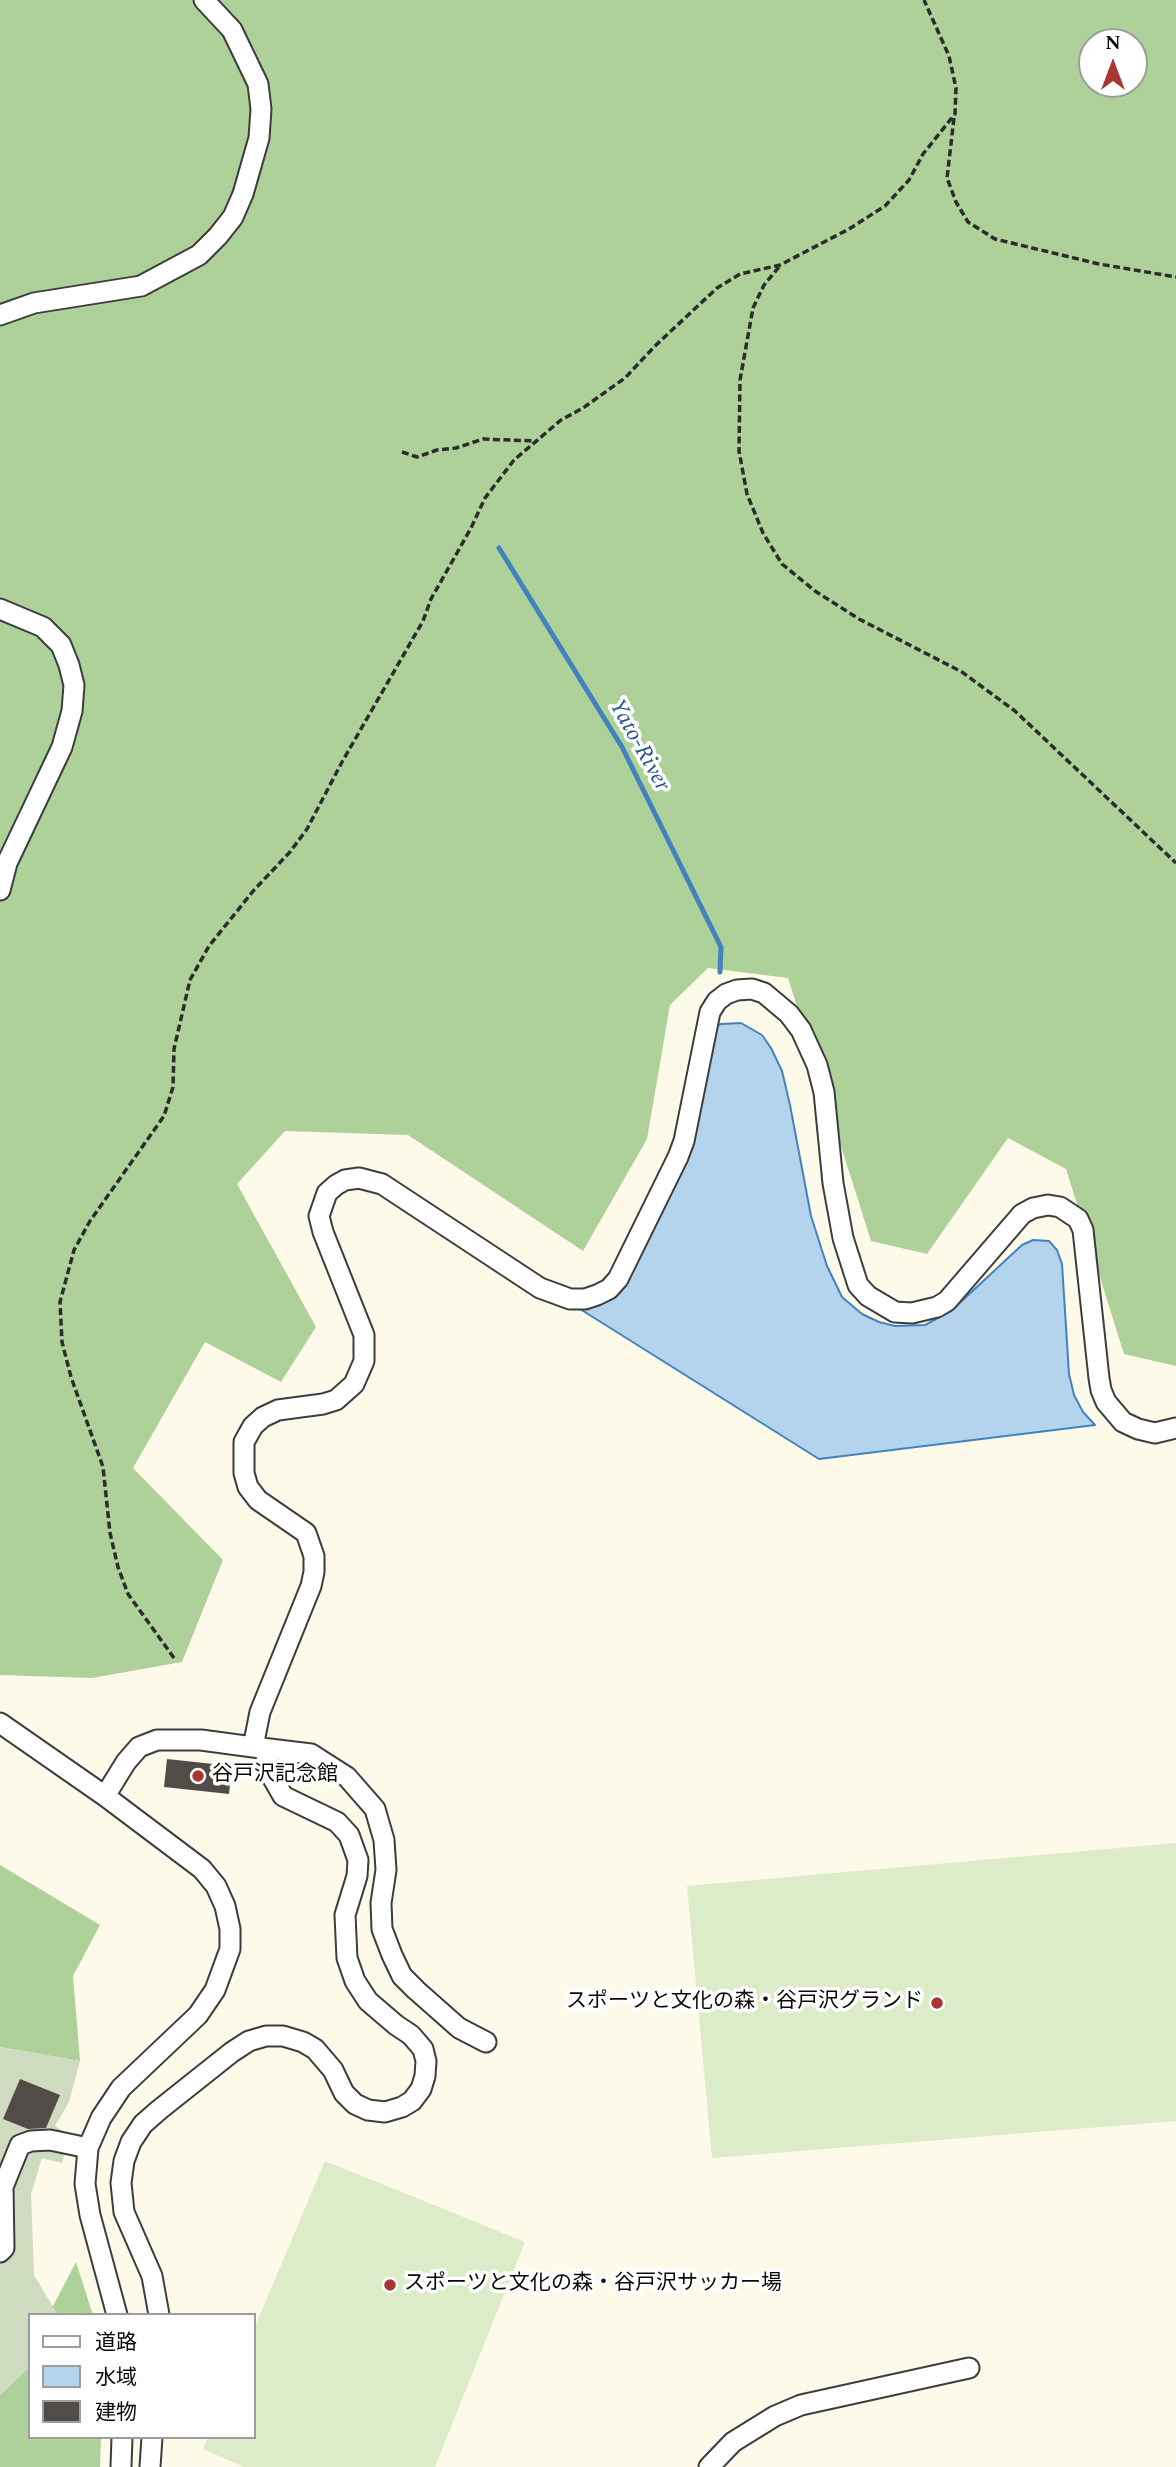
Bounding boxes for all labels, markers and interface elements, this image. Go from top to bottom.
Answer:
north arrow [1078,28,1148,98]
text: N [1105,29,1121,58]
water label: Yato-River [601,695,675,797]
place label: 谷戸沢記念館 [212,1763,338,1789]
marker: 谷戸沢記念館 [190,1768,206,1784]
place label: スポーツと文化の森・谷戸沢グランド [566,1990,923,2016]
marker: スポーツと文化の森・谷戸沢グランド [929,1995,945,2011]
place label: スポーツと文化の森・谷戸沢サッカー場 [404,2272,782,2298]
marker: スポーツと文化の森・谷戸沢サッカー場 [382,2277,398,2293]
legend [28,2313,256,2439]
text: 道路 [95,2327,137,2359]
text: 水域 [95,2362,137,2394]
text: 建物 [95,2397,137,2429]

